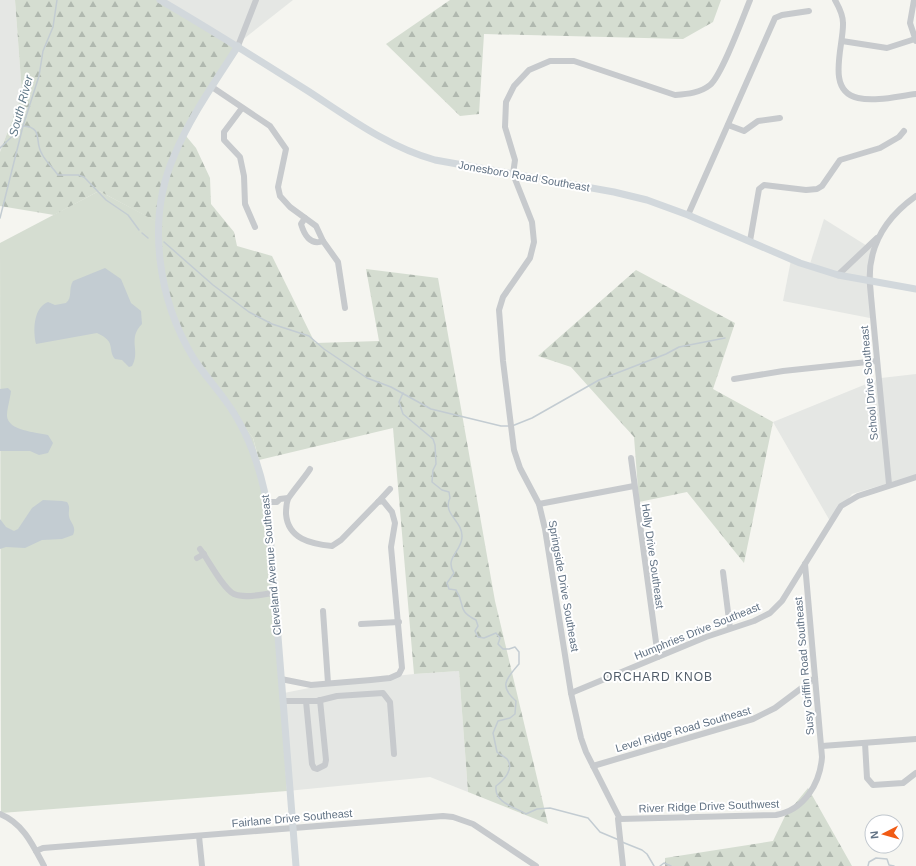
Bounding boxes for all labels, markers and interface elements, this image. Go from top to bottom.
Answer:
water label: South River [6,73,36,138]
street label: Jonesboro Road Southeast [457,159,591,193]
street label: School Drive Southeast [858,325,880,441]
street label: Cleveland Avenue Southeast [259,494,283,636]
street label: Holly Drive Southeast [640,503,666,609]
street label: Springside Drive Southeast [547,519,581,653]
street label: Susy Griffin Road Southeast [792,596,816,736]
street label: Humphries Drive Southeast [632,600,762,662]
district label: ORCHARD KNOB [603,670,713,684]
street label: Level Ridge Road Southeast [614,704,752,754]
street label: River Ridge Drive Southwest [639,798,779,814]
street label: Fairlane Drive Southeast [231,807,353,829]
north arrow [864,814,904,854]
text: N [868,830,880,840]

